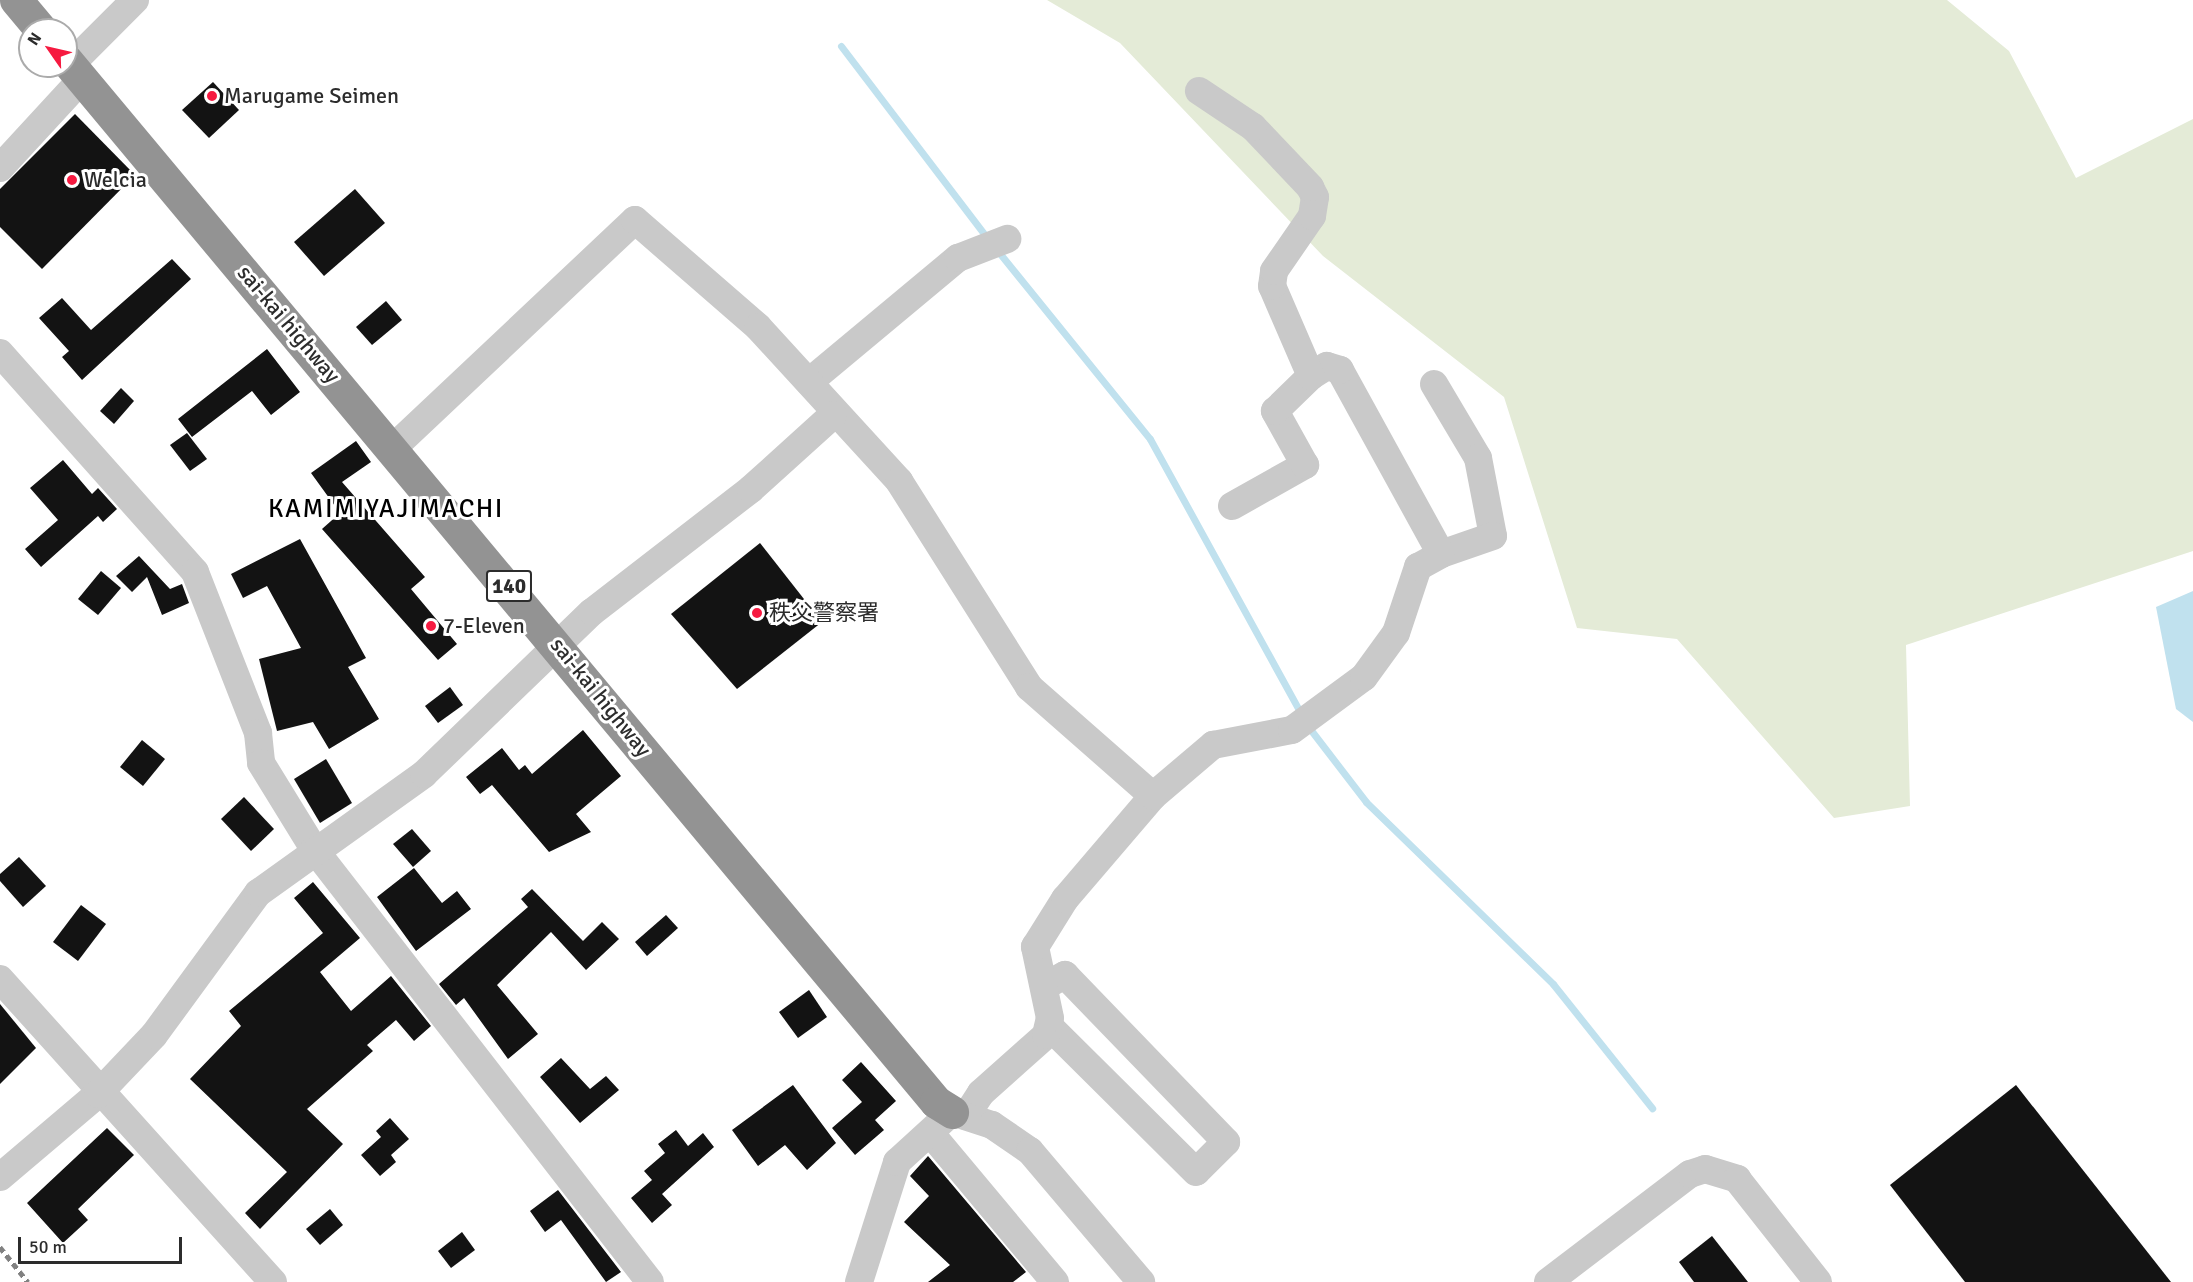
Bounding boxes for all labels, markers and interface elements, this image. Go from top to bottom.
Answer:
north arrow [18,18,78,78]
text: N [23,29,46,49]
place label: Marugame Seimen [224,83,399,109]
marker: Marugame Seimen [205,89,219,103]
place label: Welcia [84,167,147,193]
marker: Welcia [65,173,79,187]
street label: sai-kai highway [232,260,346,388]
district label: KAMIMIYAJIMACHI [268,494,504,526]
road number: 140 [485,568,533,604]
place label: 秩父警察署 [769,600,879,626]
marker: 秩父警察署 [750,606,764,620]
place label: 7-Eleven [443,613,525,639]
marker: 7-Eleven [424,619,438,633]
street label: sai-kai highway [545,632,657,762]
scale bar [21,1225,184,1263]
text: 50 m [29,1236,67,1258]

